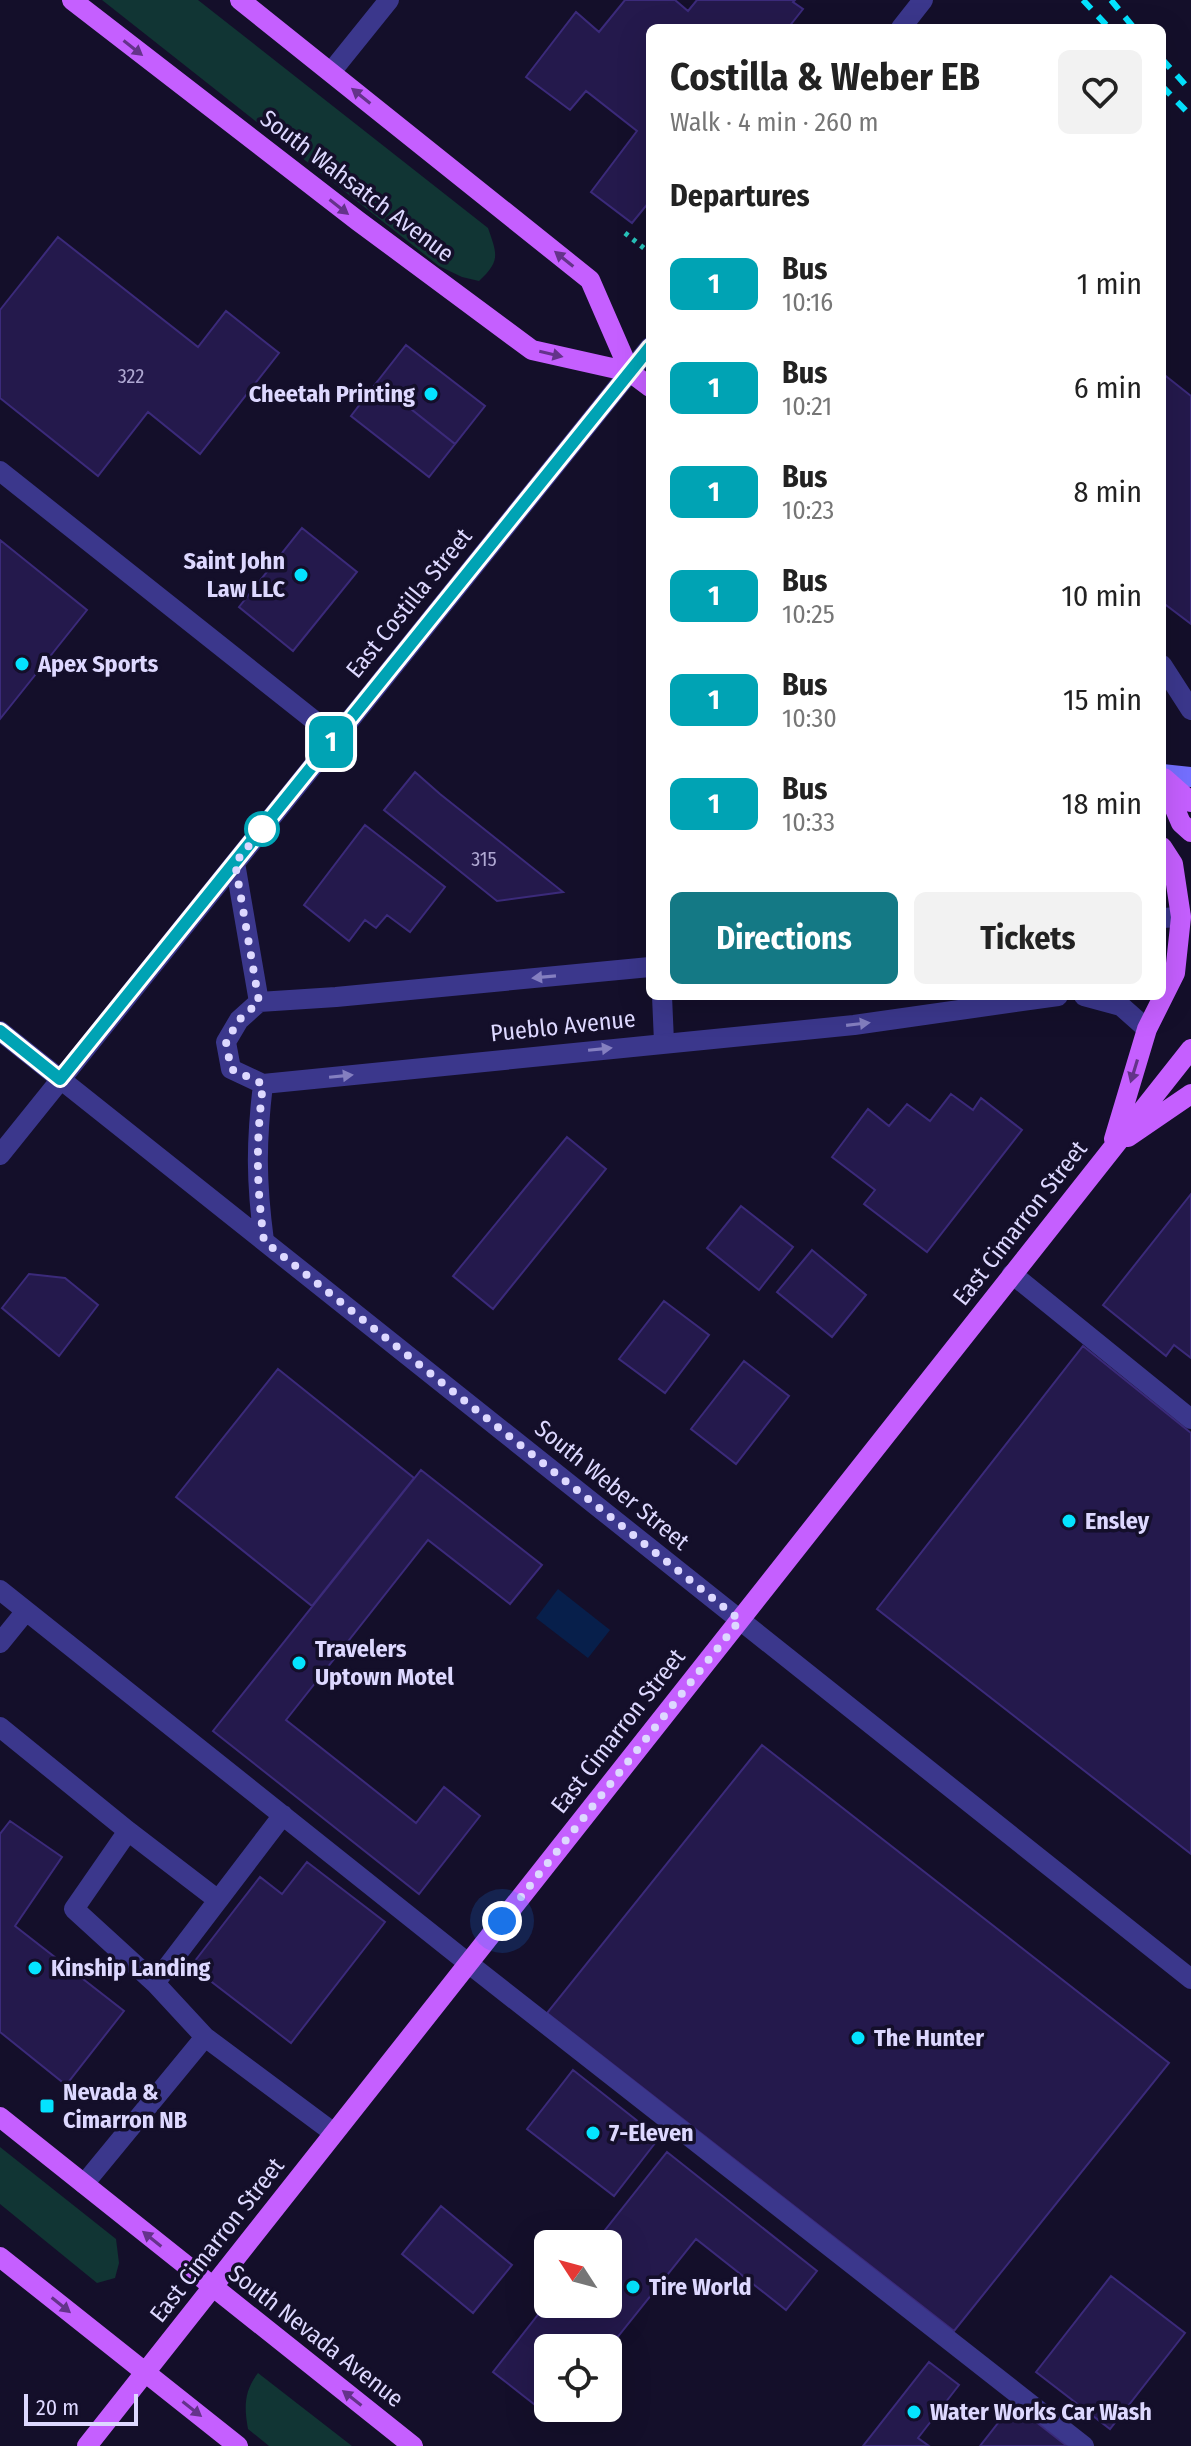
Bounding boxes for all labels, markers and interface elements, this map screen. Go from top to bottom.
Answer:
one-way arrow [123,39,143,55]
button: heart [1058,50,1142,134]
text: Costilla & Weber EB [670,54,980,100]
one-way arrow [351,89,371,105]
street label: South Wahsatch Avenue [255,104,459,268]
text: Walk · 4 min · 260 m [670,107,879,138]
text: Departures [670,178,810,214]
one-way arrow [329,198,349,214]
one-way arrow [554,251,574,268]
text: Bus [782,251,827,287]
text: 1 min [1077,266,1142,302]
text: 1 [708,267,720,300]
text: 10:16 [782,287,833,318]
one-way arrow [539,348,564,361]
text: Bus [782,355,827,391]
house number: 322 [118,364,144,388]
text: 6 min [1074,370,1142,406]
text: 1 [708,371,720,404]
place label: Cheetah Printing [249,380,415,408]
marker: Cheetah Printing [422,385,440,403]
text: 10:21 [782,391,832,422]
text: Bus [782,459,827,495]
text: 8 min [1074,474,1142,510]
text: 1 [708,475,720,508]
text: 10:23 [782,495,834,526]
street label: East Costilla Street [340,523,478,683]
place label: Saint John Law LLC [183,547,285,603]
text: Bus [782,563,827,599]
marker: Saint John Law LLC [292,566,310,584]
text: 10 min [1061,578,1142,614]
text: 1 [708,579,720,612]
text: 10:25 [782,599,835,630]
place label: Apex Sports [37,650,159,678]
marker: Apex Sports [13,655,31,673]
text: Bus [782,667,827,703]
text: 15 min [1063,682,1142,718]
text: 1 [708,683,720,716]
text: 10:30 [782,703,837,734]
line badge: 1 [305,716,357,768]
text: 1 [325,725,337,758]
text: Bus [782,771,827,807]
text: 18 min [1062,786,1142,822]
text: 1 [708,787,720,820]
text: 10:33 [782,807,835,838]
unlabelled marker [245,812,279,846]
house number: 315 [471,847,497,871]
button: Directions [670,892,898,984]
button: Tickets [914,892,1142,984]
one-way arrow [532,971,557,984]
street label: Pueblo Avenue [489,1004,637,1048]
one-way arrow [846,1017,871,1030]
one-way arrow [587,1042,612,1055]
one-way arrow [1127,1059,1140,1083]
one-way arrow [329,1069,354,1082]
street label: East Cimarron Street [947,1135,1093,1311]
street label: South Weber Street [529,1414,695,1556]
place label: Ensley [1085,1507,1150,1535]
marker: Ensley [1060,1512,1078,1530]
place label: Travelers Uptown Motel [315,1635,454,1691]
street label: East Cimarron Street [545,1643,691,1819]
marker: Travelers Uptown Motel [290,1654,308,1672]
your location [482,1901,522,1941]
place label: Kinship Landing [51,1954,210,1982]
marker: Kinship Landing [26,1959,44,1977]
place label: The Hunter [874,2024,984,2052]
marker: The Hunter [849,2029,867,2047]
place label: Nevada & Cimarron NB [63,2078,187,2134]
marker: Nevada & Cimarron NB [38,2097,56,2115]
place label: 7-Eleven [609,2119,694,2147]
marker: 7-Eleven [584,2124,602,2142]
street label: East Cimarron Street [144,2152,290,2328]
north arrow [534,2230,622,2318]
map controls [534,2230,622,2422]
one-way arrow [142,2231,162,2247]
street label: South Nevada Avenue [223,2259,409,2413]
place label: Tire World [649,2273,752,2301]
marker: Tire World [624,2278,642,2296]
one-way arrow [51,2297,71,2313]
button: locate [534,2334,622,2422]
scale bar [24,2390,138,2426]
one-way arrow [342,2390,362,2406]
text: 20 m [36,2394,79,2421]
place label: Water Works Car Wash [930,2398,1152,2426]
one-way arrow [181,2401,202,2417]
marker: Water Works Car Wash [905,2403,923,2421]

